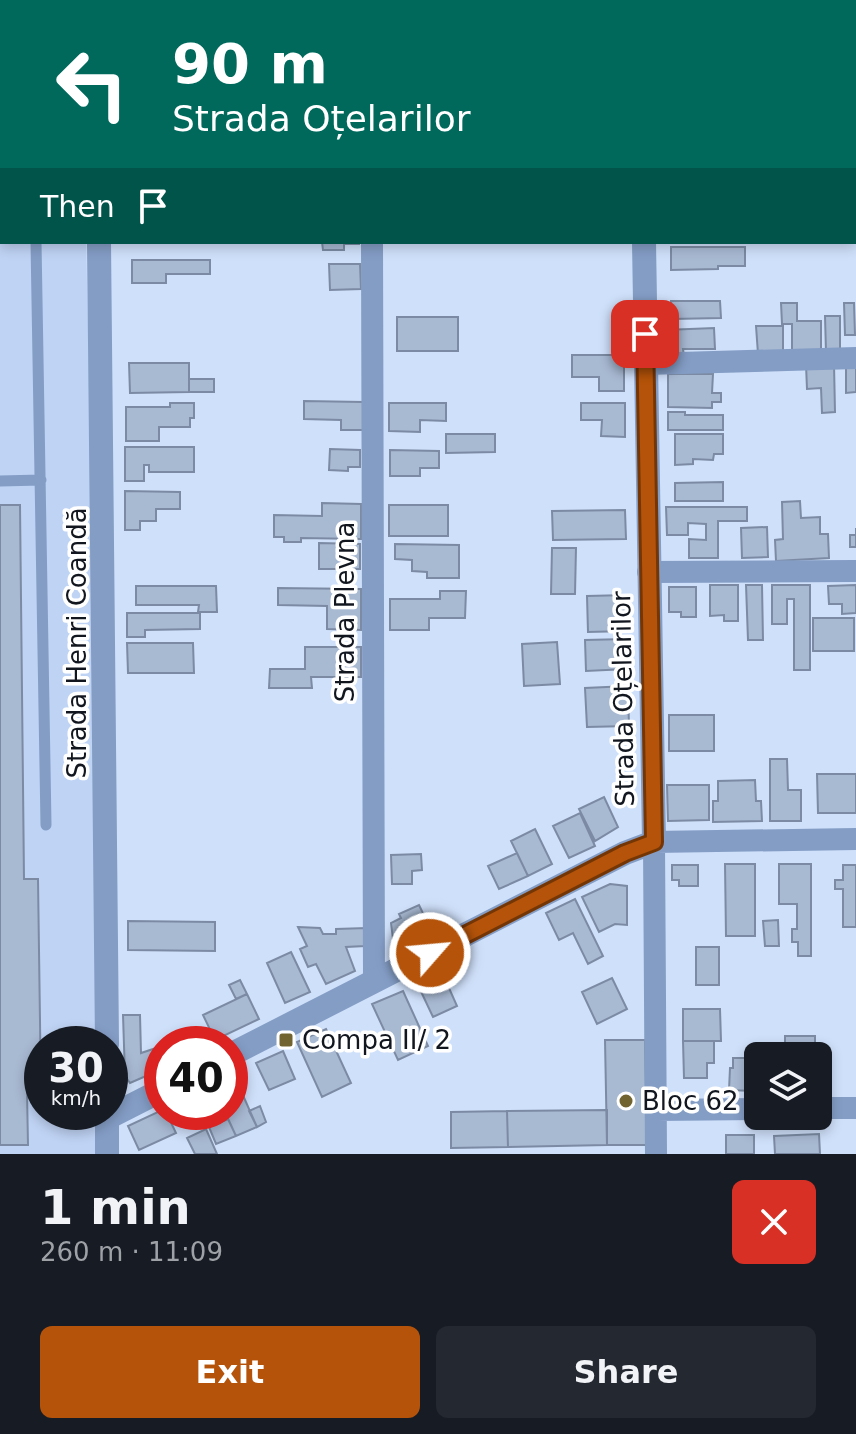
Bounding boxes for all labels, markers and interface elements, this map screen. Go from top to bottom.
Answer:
text: 90 m [172,31,328,96]
icon: left [40,32,144,136]
text: Strada Oțelarilor [172,98,470,139]
icon: arrive [131,184,175,228]
text: Then [40,189,115,224]
pin [611,300,679,368]
icon: arrive [623,312,667,356]
street label: Strada Henri Coandă [62,507,92,779]
street label: Strada Plevna [330,522,360,702]
street label: Strada Oțelarilor [606,591,641,807]
position arrow [388,911,472,995]
place label: Compa II/ 2 [302,1025,451,1055]
speed limit sign: 40 [144,1026,248,1130]
marker: Compa II/ 2 [277,1031,295,1049]
map controls [744,1042,832,1130]
button: layers [744,1042,832,1130]
text: 30 [48,1045,104,1091]
text: km/h [51,1086,101,1110]
place label: Bloc 62 [642,1086,739,1116]
marker: Bloc 62 [617,1092,635,1110]
text: 1 min [40,1179,191,1235]
button: close [732,1180,816,1264]
text: 260 m · 11:09 [40,1237,223,1267]
button: Exit [40,1326,420,1418]
button: Share [436,1326,816,1418]

